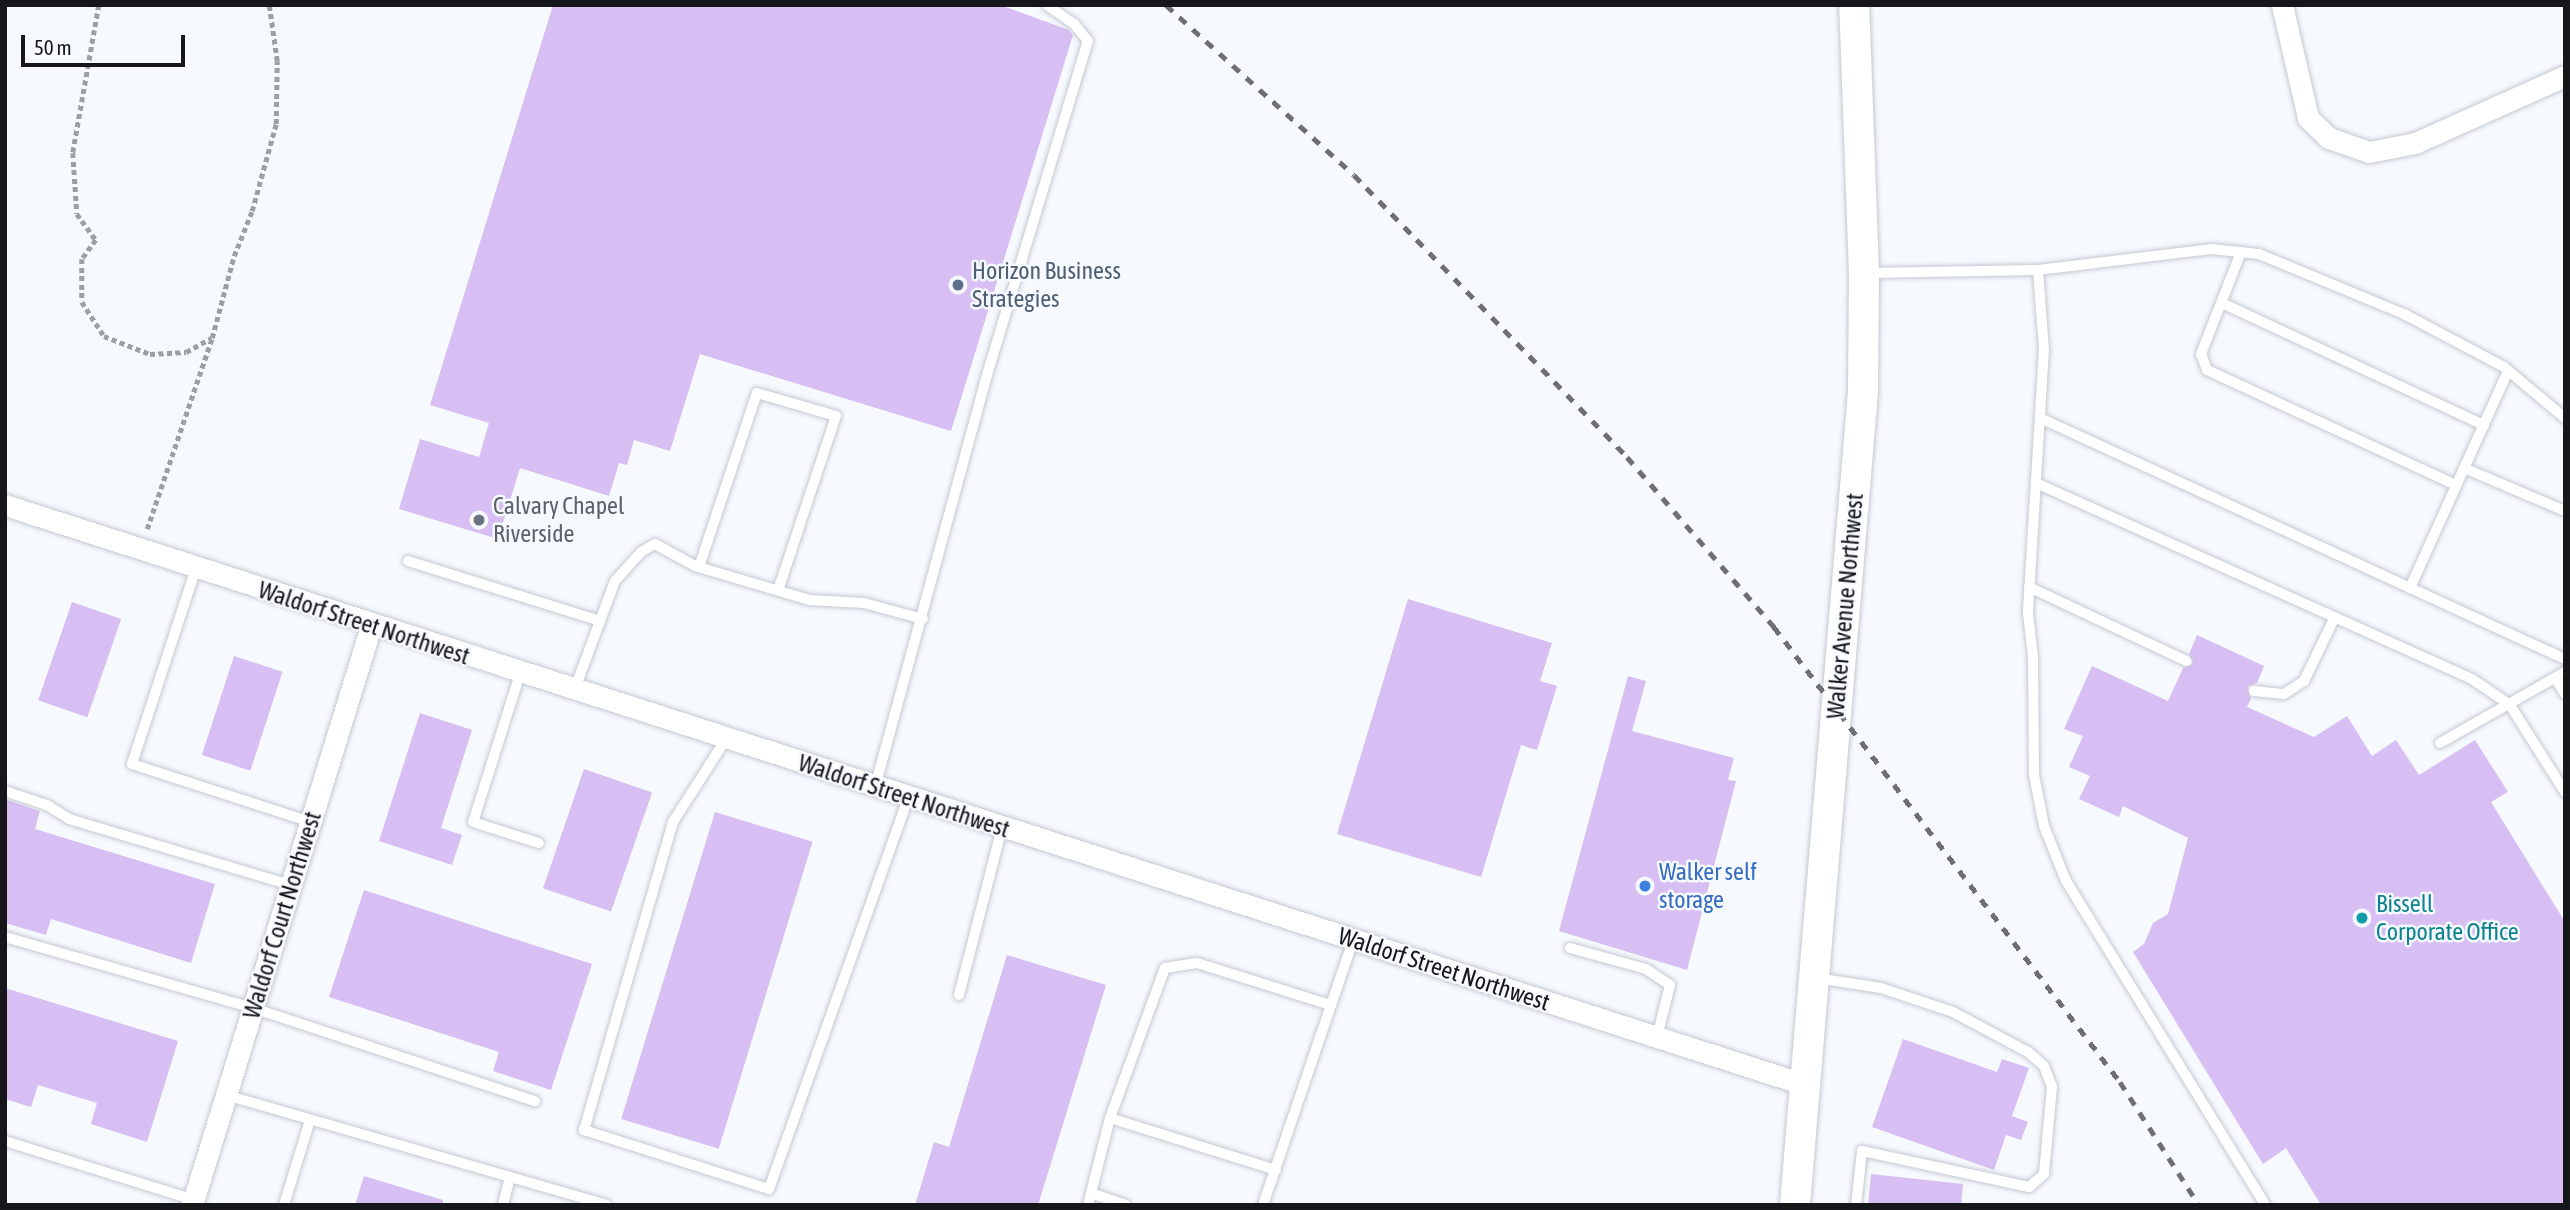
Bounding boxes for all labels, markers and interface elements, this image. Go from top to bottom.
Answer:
scale bar [24,21,189,65]
text: 50 m [34,35,72,59]
place label: Horizon Business Strategies [972,257,1121,313]
marker: Horizon Business Strategies [950,277,966,293]
place label: Calvary Chapel Riverside [493,492,624,548]
street label: Walker Avenue Northwest [1821,492,1869,720]
marker: Calvary Chapel Riverside [471,512,487,528]
street label: Waldorf Street Northwest [255,575,473,671]
street label: Waldorf Street Northwest [795,748,1013,844]
street label: Waldorf Court Northwest [237,808,327,1022]
place label: Walker self storage [1659,858,1757,914]
marker: Walker self storage [1637,878,1653,894]
place label: Bissell Corporate Office [2376,890,2519,946]
marker: Bissell Corporate Office [2354,910,2370,926]
street label: Waldorf Street Northwest [1335,921,1553,1017]

